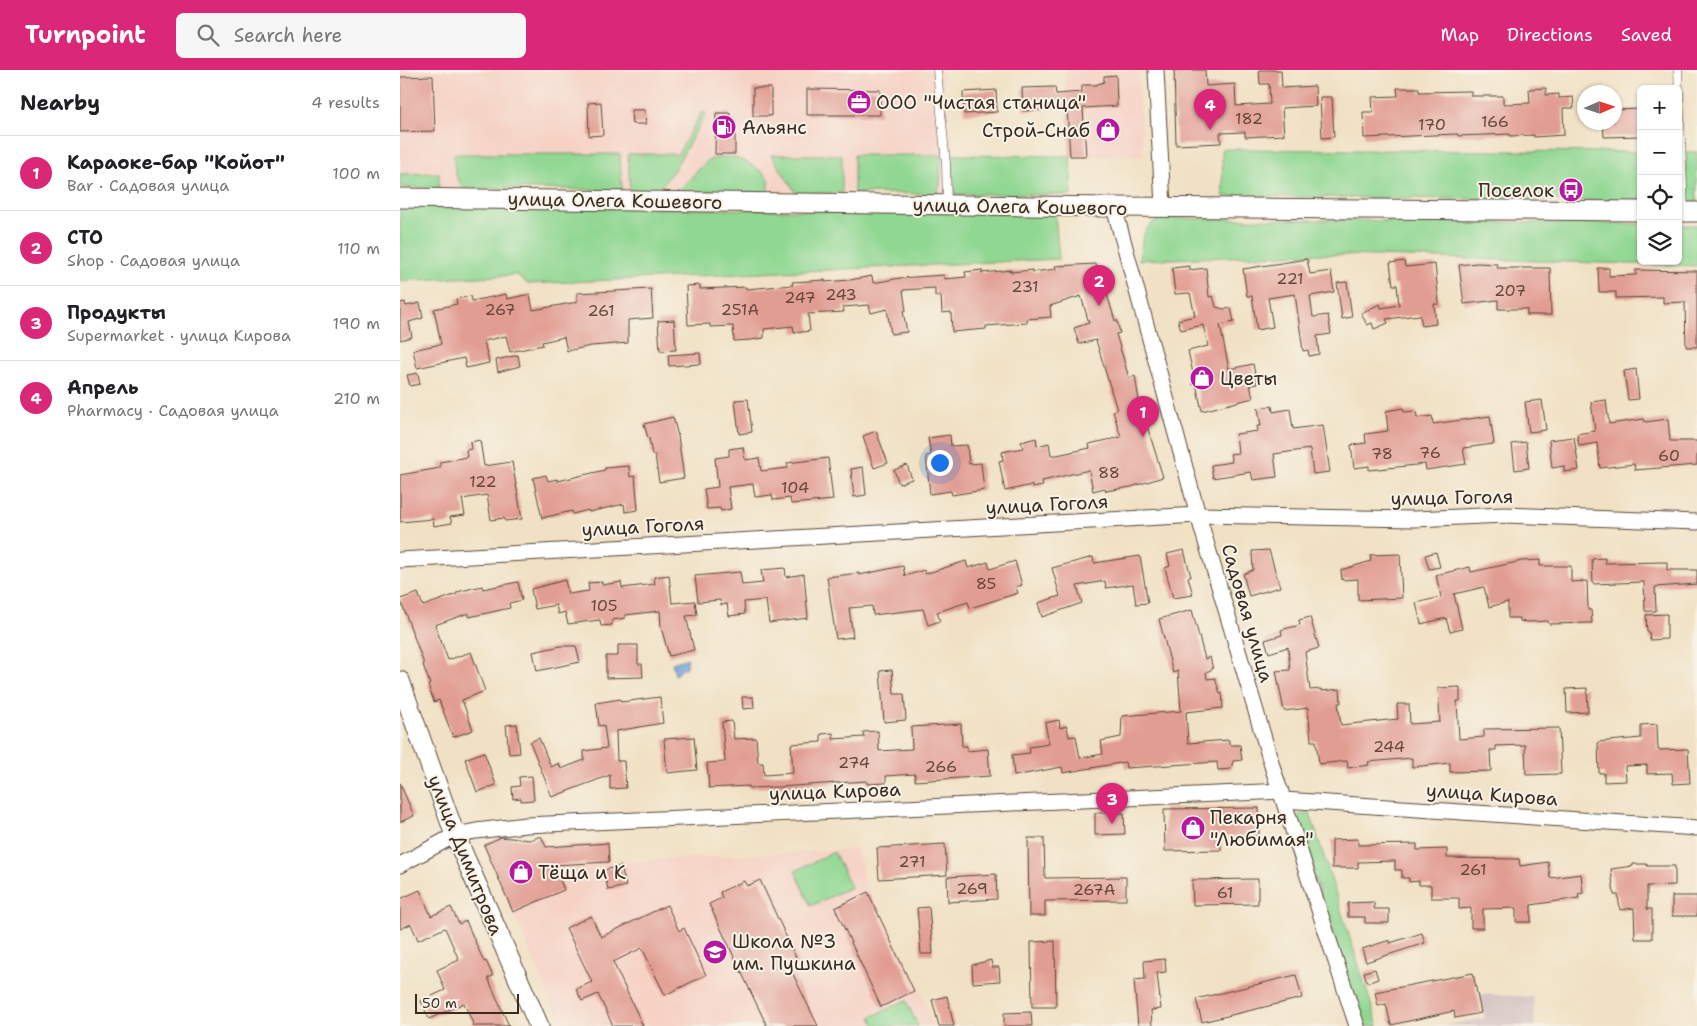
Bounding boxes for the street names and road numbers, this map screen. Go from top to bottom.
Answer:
street label: улица Олега Кошевого [507,186,723,215]
street label: улица Олега Кошевого [912,192,1128,221]
street label: улица Гоголя [1390,484,1514,511]
street label: улица Гоголя [985,489,1109,520]
street label: улица Гоголя [581,511,705,542]
street label: Садовая улица [1216,541,1279,685]
street label: улица Димитрова [422,771,509,939]
street label: улица Кирова [769,777,902,806]
street label: улица Кирова [1425,777,1559,812]

